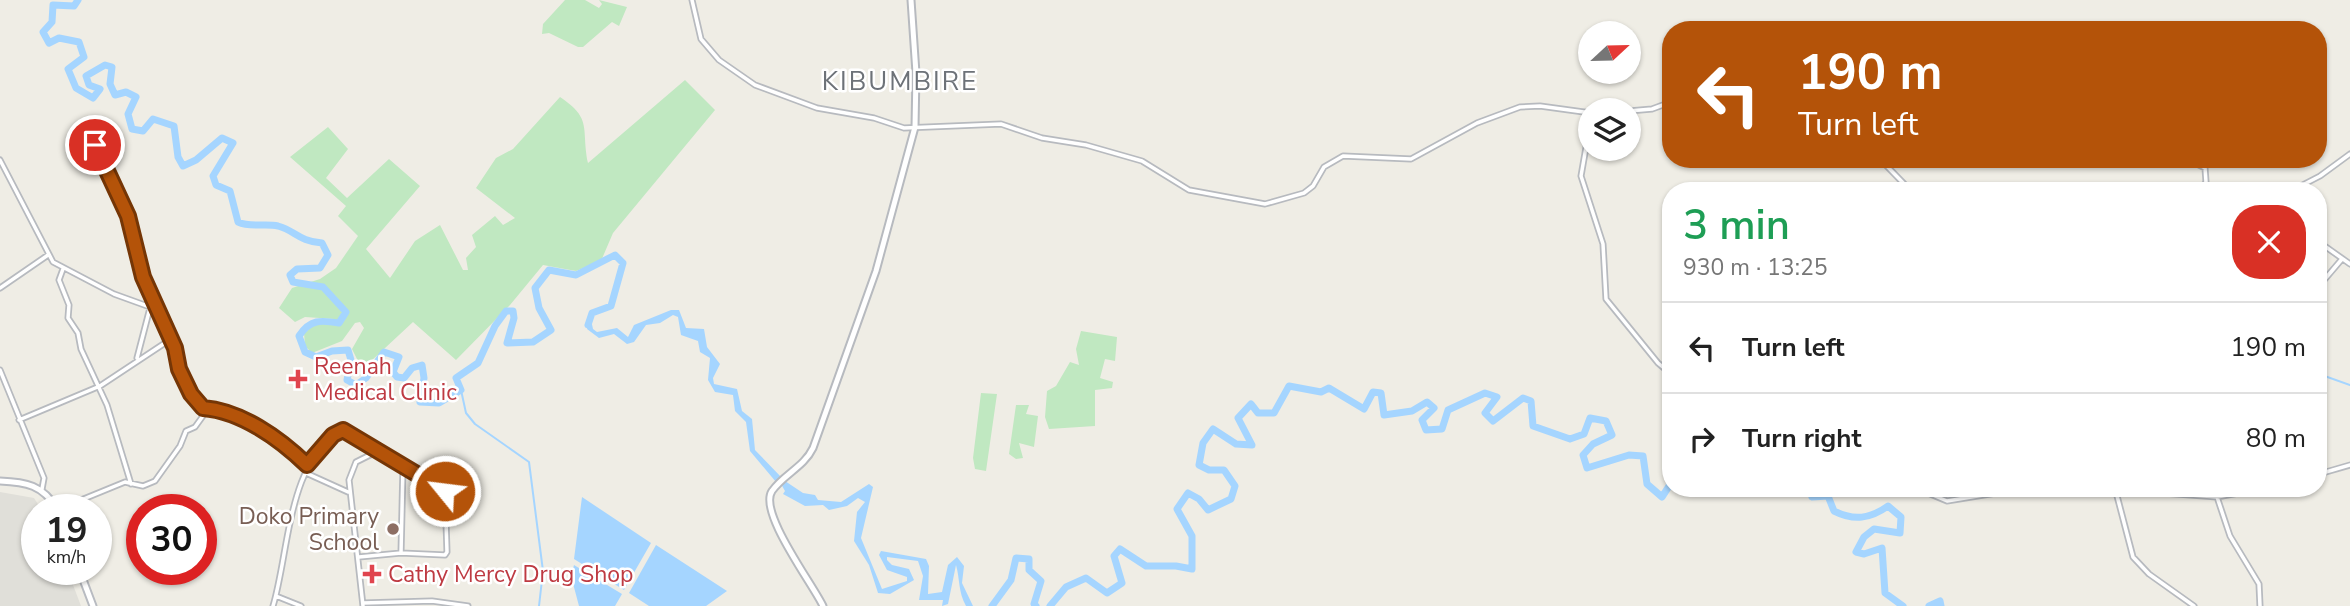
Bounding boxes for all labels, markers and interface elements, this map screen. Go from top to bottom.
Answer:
north arrow [1578,21,1642,84]
map controls [1578,21,1641,161]
text: 190 m [1798,39,1942,106]
icon: left [1683,49,1774,140]
district label: KIBUMBIRE [822,64,978,99]
button: layers [1578,98,1641,161]
text: Turn left [1798,103,1918,146]
pin [65,115,125,175]
icon: arrive [76,126,114,164]
text: 3 min [1683,197,1790,254]
button: close [2232,205,2306,279]
text: 930 m · 13:25 [1683,252,1828,283]
icon: left [1683,329,1721,367]
text: Turn left [1742,330,1845,365]
text: 190 m [2230,330,2306,365]
place label: Reenah Medical Clinic [314,351,457,408]
marker: Reenah Medical Clinic [288,369,308,389]
icon: right [1683,420,1721,458]
text: Turn right [1742,421,1861,456]
text: 80 m [2246,421,2306,456]
position arrow [408,454,482,528]
speed limit sign: 30 [126,494,217,585]
place label: Doko Primary School [239,501,379,558]
text: 19 [45,507,88,554]
marker: Doko Primary School [385,521,401,537]
text: km/h [47,545,86,569]
place label: Cathy Mercy Drug Shop [388,559,633,590]
marker: Cathy Mercy Drug Shop [362,564,382,584]

